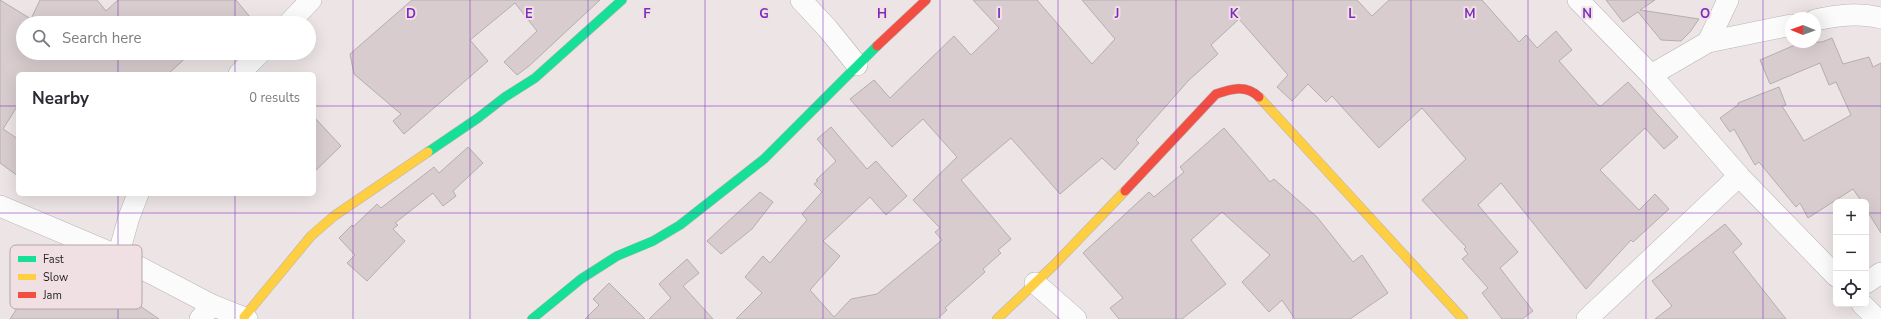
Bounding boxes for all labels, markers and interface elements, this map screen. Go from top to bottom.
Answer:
text: D [406,5,416,23]
text: E [525,5,533,23]
text: F [643,5,651,23]
text: G [759,5,769,23]
text: H [877,5,887,23]
text: I [997,5,1001,23]
text: J [1114,5,1119,23]
text: K [1230,5,1239,23]
text: L [1348,5,1356,23]
text: M [1464,5,1476,23]
text: N [1582,5,1592,23]
text: O [1700,5,1710,23]
north arrow [1785,12,1821,48]
search box [16,16,316,60]
icon: search [30,27,52,49]
text: Search here [62,28,142,48]
text: Nearby [32,87,89,110]
text: 0 results [249,89,300,107]
map controls [1833,199,1869,307]
button: + [1833,199,1869,235]
button: − [1833,235,1869,271]
legend [10,245,142,309]
text: Fast [43,252,64,267]
text: Slow [43,270,68,285]
button: locate [1833,271,1869,307]
text: Jam [42,288,62,303]

